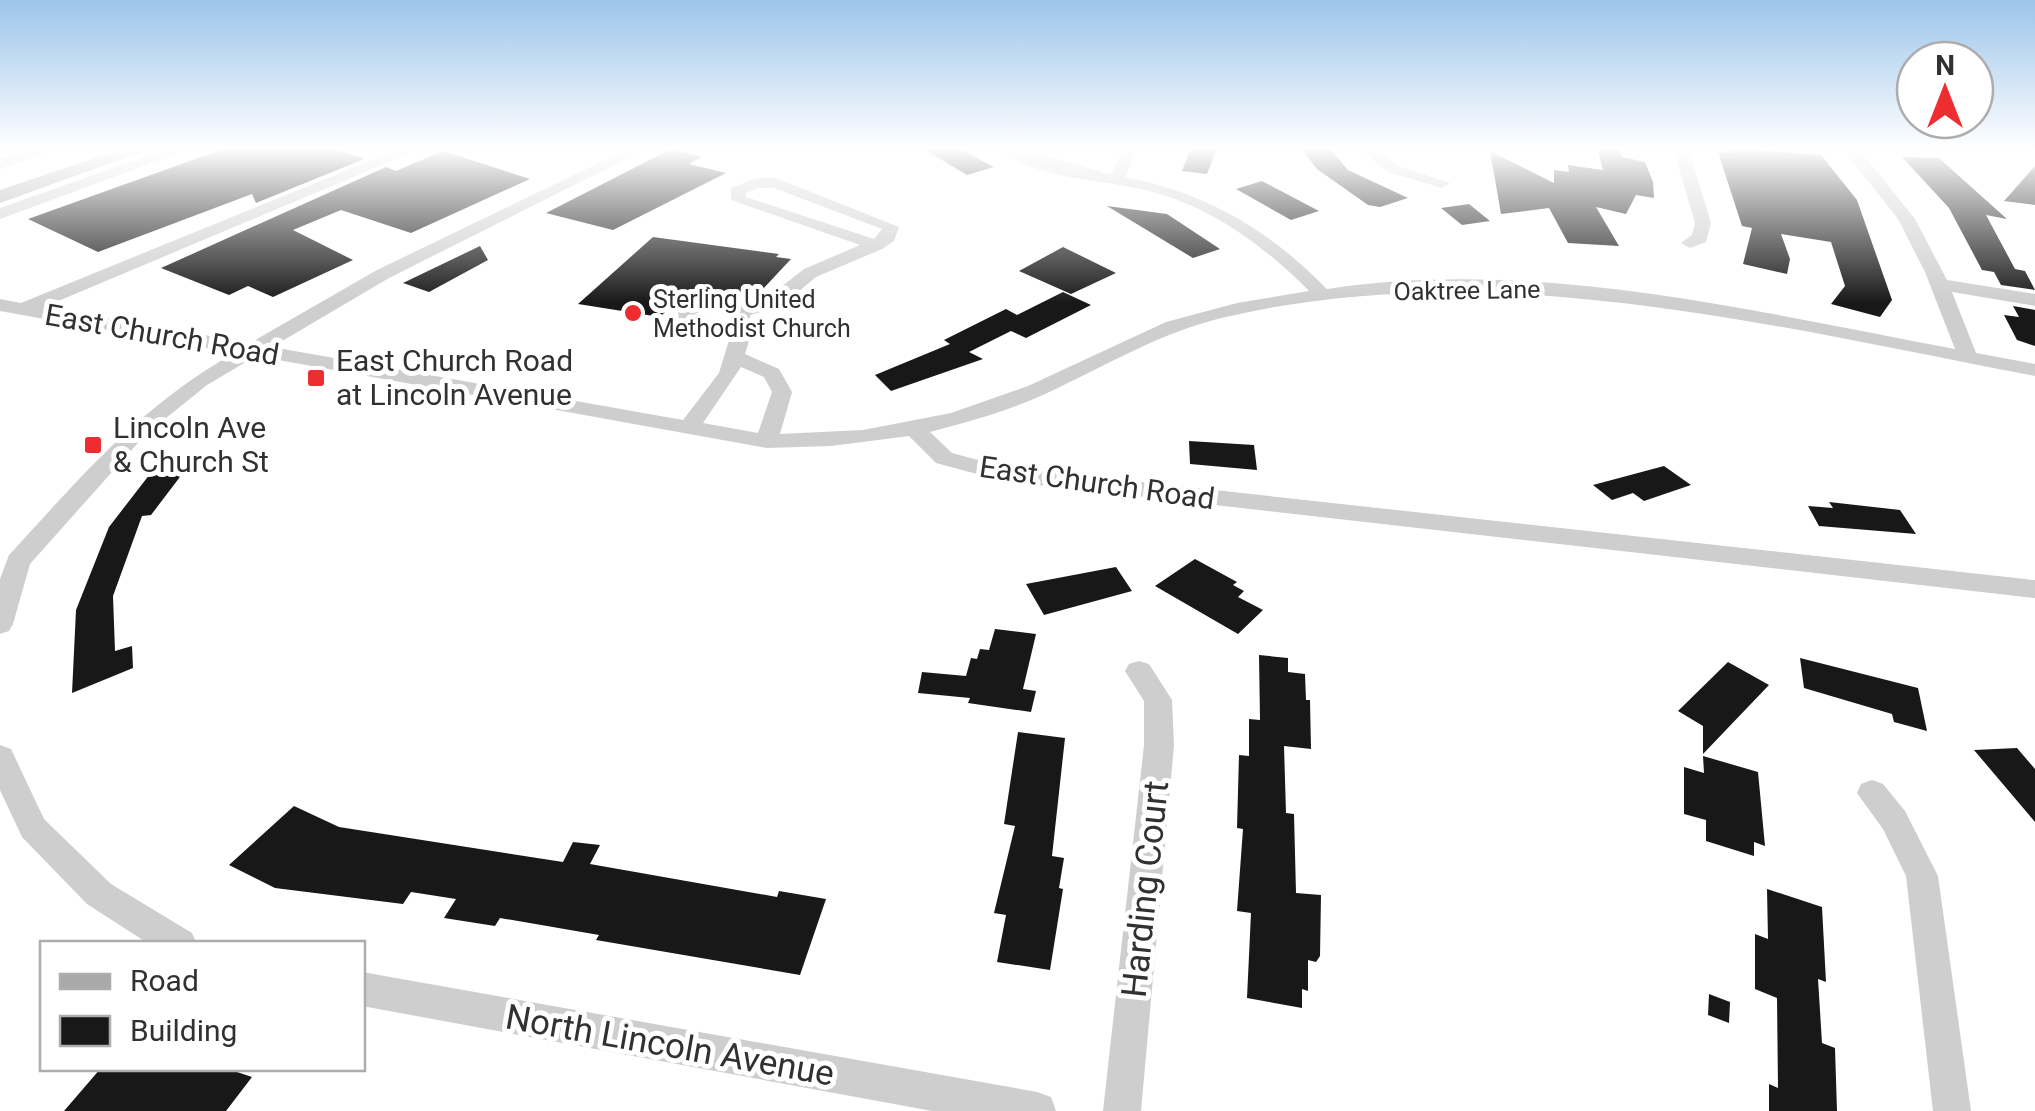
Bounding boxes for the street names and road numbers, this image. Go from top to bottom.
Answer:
street label: Oaktree Lane [1393,275,1541,306]
street label: East Church Road [42,297,282,372]
street label: East Church Road [977,449,1217,516]
street label: Harding Court [1114,779,1177,999]
street label: North Lincoln Avenue [502,996,837,1095]

